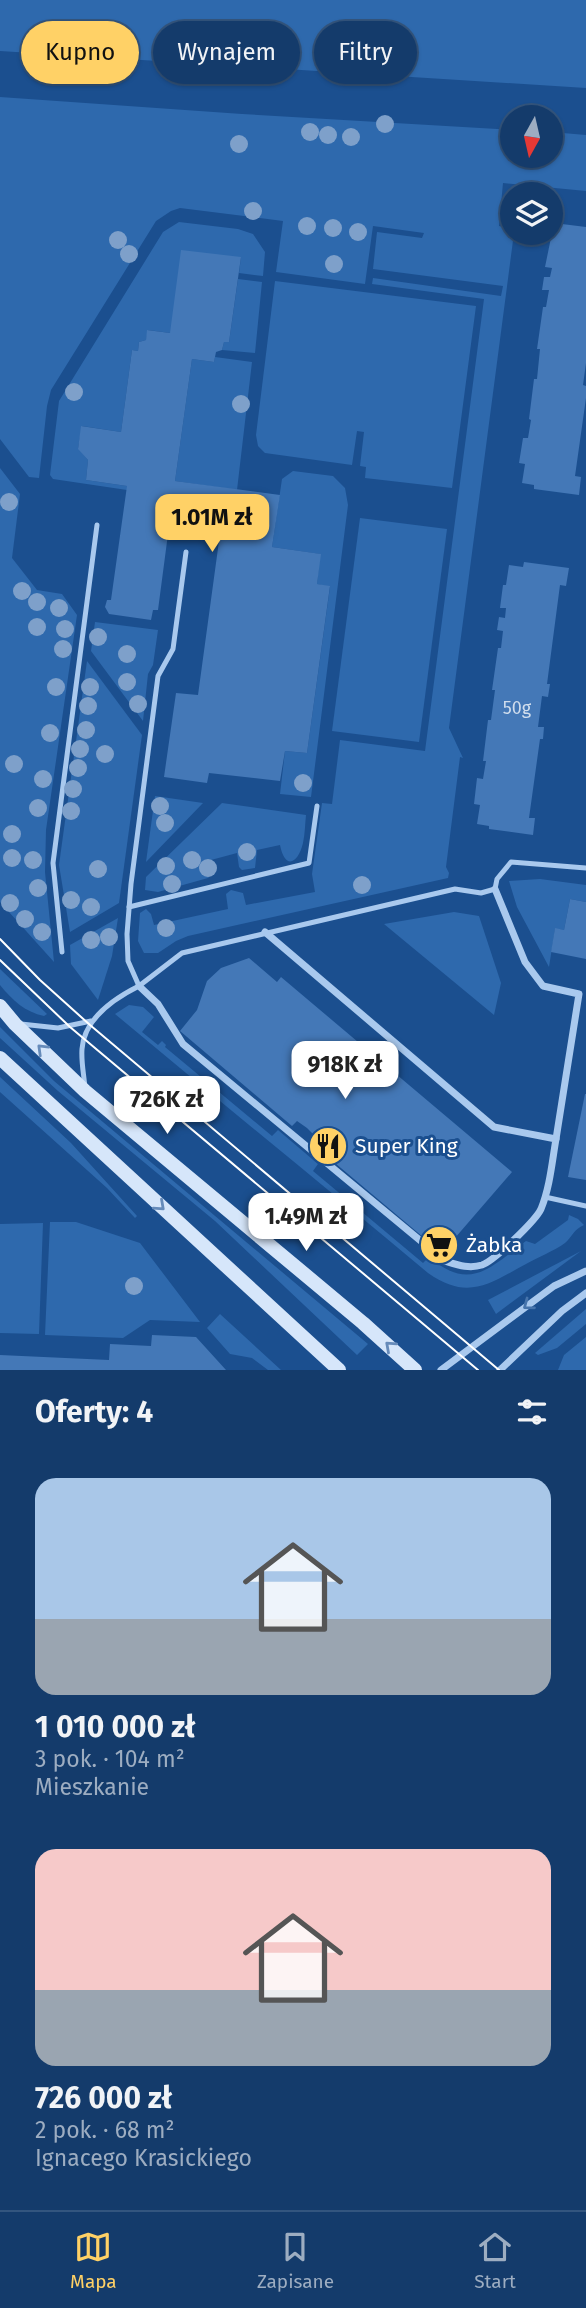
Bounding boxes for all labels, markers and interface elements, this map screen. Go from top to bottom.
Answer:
chip: Kupno [21,21,139,84]
chip: Wynajem [153,21,300,84]
chip: Filtry [314,21,417,84]
north arrow [500,105,564,168]
map controls [500,105,563,245]
button: layers [500,182,563,245]
pin: 1.01M zł [140,494,284,554]
text: 1.01M zł [171,503,253,531]
house number: 50g [503,697,532,719]
pin: 918K zł [280,1042,410,1101]
one-way arrow [37,1045,50,1058]
text: 918K zł [308,1050,382,1078]
pin: 726K zł [102,1076,232,1136]
text: 726K zł [130,1085,204,1113]
restaurant icon: Super King [307,1125,349,1167]
place label: Super King [355,1133,458,1159]
pin: 1.49M zł [234,1194,378,1253]
one-way arrow [152,1198,165,1210]
text: 1.49M zł [264,1202,348,1230]
supermarket icon: Żabka [418,1224,460,1266]
place label: Żabka [466,1232,522,1258]
one-way arrow [523,1297,535,1309]
one-way arrow [385,1342,398,1354]
icon: filters [513,1393,551,1431]
text: Oferty: 4 [35,1394,153,1430]
icon: home [230,1524,356,1650]
text: 1 010 000 zł [35,1709,195,1745]
text: 3 pok. · 104 m² [35,1745,185,1773]
text: Mieszkanie [35,1773,149,1801]
icon: home [230,1895,356,2021]
text: 726 000 zł [35,2080,172,2116]
text: 2 pok. · 68 m² [35,2116,175,2144]
text: Ignacego Krasickiego [35,2144,252,2172]
tab: Mapa [70,2228,117,2293]
tab: Zapisane [257,2228,334,2293]
tab: Start [474,2228,516,2293]

